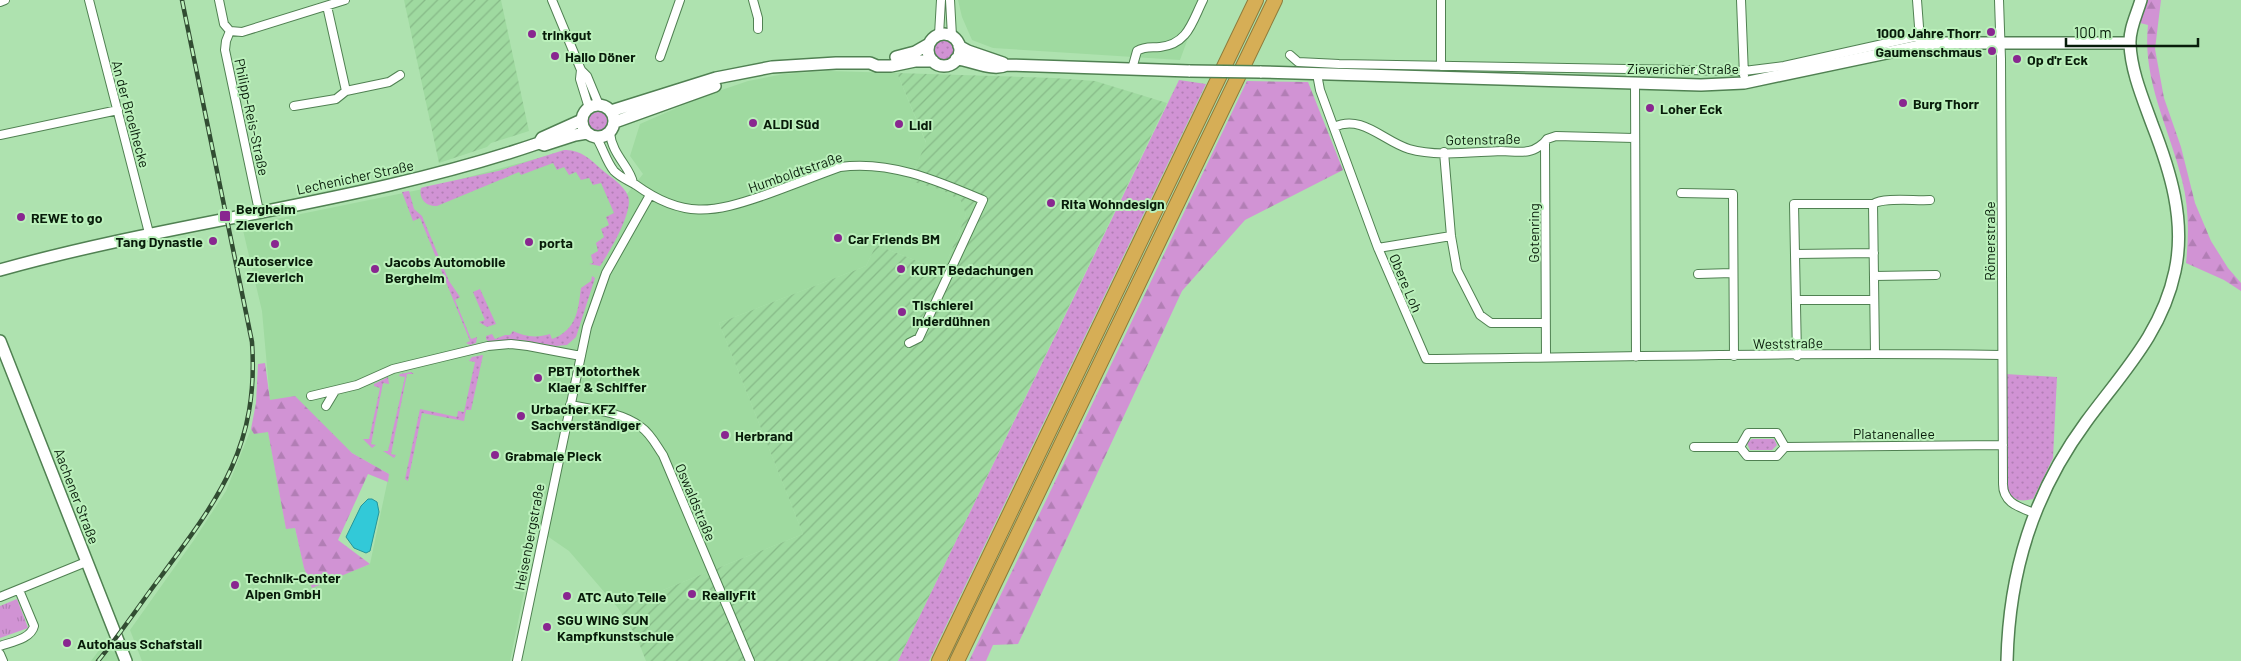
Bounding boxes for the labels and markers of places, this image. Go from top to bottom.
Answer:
place label: 1000 Jahre Thorr [1876,24,1982,41]
place label: trinkgut [542,26,592,43]
marker: 1000 Jahre Thorr [1985,26,1997,38]
marker: trinkgut [526,28,538,40]
place label: Gaumenschmaus [1876,43,1982,60]
marker: Gaumenschmaus [1986,45,1998,57]
place label: Hallo Döner [565,48,636,65]
marker: Hallo Döner [549,50,561,62]
place label: Op d'r Eck [2027,51,2088,68]
marker: Op d'r Eck [2011,53,2023,65]
place label: Burg Thorr [1913,95,1980,112]
marker: Burg Thorr [1897,97,1909,109]
place label: Loher Eck [1660,100,1723,117]
marker: Loher Eck [1644,102,1656,114]
place label: ALDI Süd [763,115,820,132]
place label: Lidl [909,116,932,133]
marker: ALDI Süd [747,117,759,129]
marker: Lidl [893,118,905,130]
place label: Rita Wohndesign [1061,195,1165,212]
marker: Rita Wohndesign [1045,197,1057,209]
place label: Bergheim Zieverich [236,200,296,233]
place label: REWE to go [31,209,103,226]
marker: Bergheim Zieverich [218,209,232,223]
marker: REWE to go [15,211,27,223]
place label: Car Friends BM [848,230,940,247]
marker: Car Friends BM [832,232,844,244]
place label: Tang Dynastie [115,233,203,250]
place label: porta [539,234,573,251]
marker: Tang Dynastie [207,235,219,247]
marker: porta [523,236,535,248]
marker: Autoservice Zieverich [269,238,281,250]
place label: Autoservice Zieverich [237,252,313,285]
place label: Jacobs Automobile Bergheim [385,253,506,286]
place label: KURT Bedachungen [911,261,1033,278]
marker: Jacobs Automobile Bergheim [369,263,381,275]
marker: KURT Bedachungen [895,263,907,275]
place label: Tischlerei Inderdühnen [912,296,990,329]
marker: Tischlerei Inderdühnen [896,306,908,318]
place label: PBT Motorthek Klaer & Schiffer [548,362,647,395]
marker: PBT Motorthek Klaer & Schiffer [532,372,544,384]
place label: Urbacher KFZ Sachverständiger [531,400,641,433]
marker: Urbacher KFZ Sachverständiger [515,410,527,422]
place label: Herbrand [735,427,793,444]
marker: Herbrand [719,429,731,441]
place label: Grabmale Pieck [505,447,602,464]
marker: Grabmale Pieck [489,449,501,461]
place label: Technik-Center Alpen GmbH [245,569,341,602]
marker: Technik-Center Alpen GmbH [229,579,241,591]
place label: ReallyFit [702,586,756,603]
place label: ATC Auto Teile [577,588,667,605]
marker: ReallyFit [686,588,698,600]
marker: ATC Auto Teile [561,590,573,602]
place label: SGU WING SUN Kampfkunstschule [557,611,675,644]
marker: SGU WING SUN Kampfkunstschule [541,621,553,633]
place label: Autohaus Schafstall [77,635,202,652]
marker: Autohaus Schafstall [61,637,73,649]

